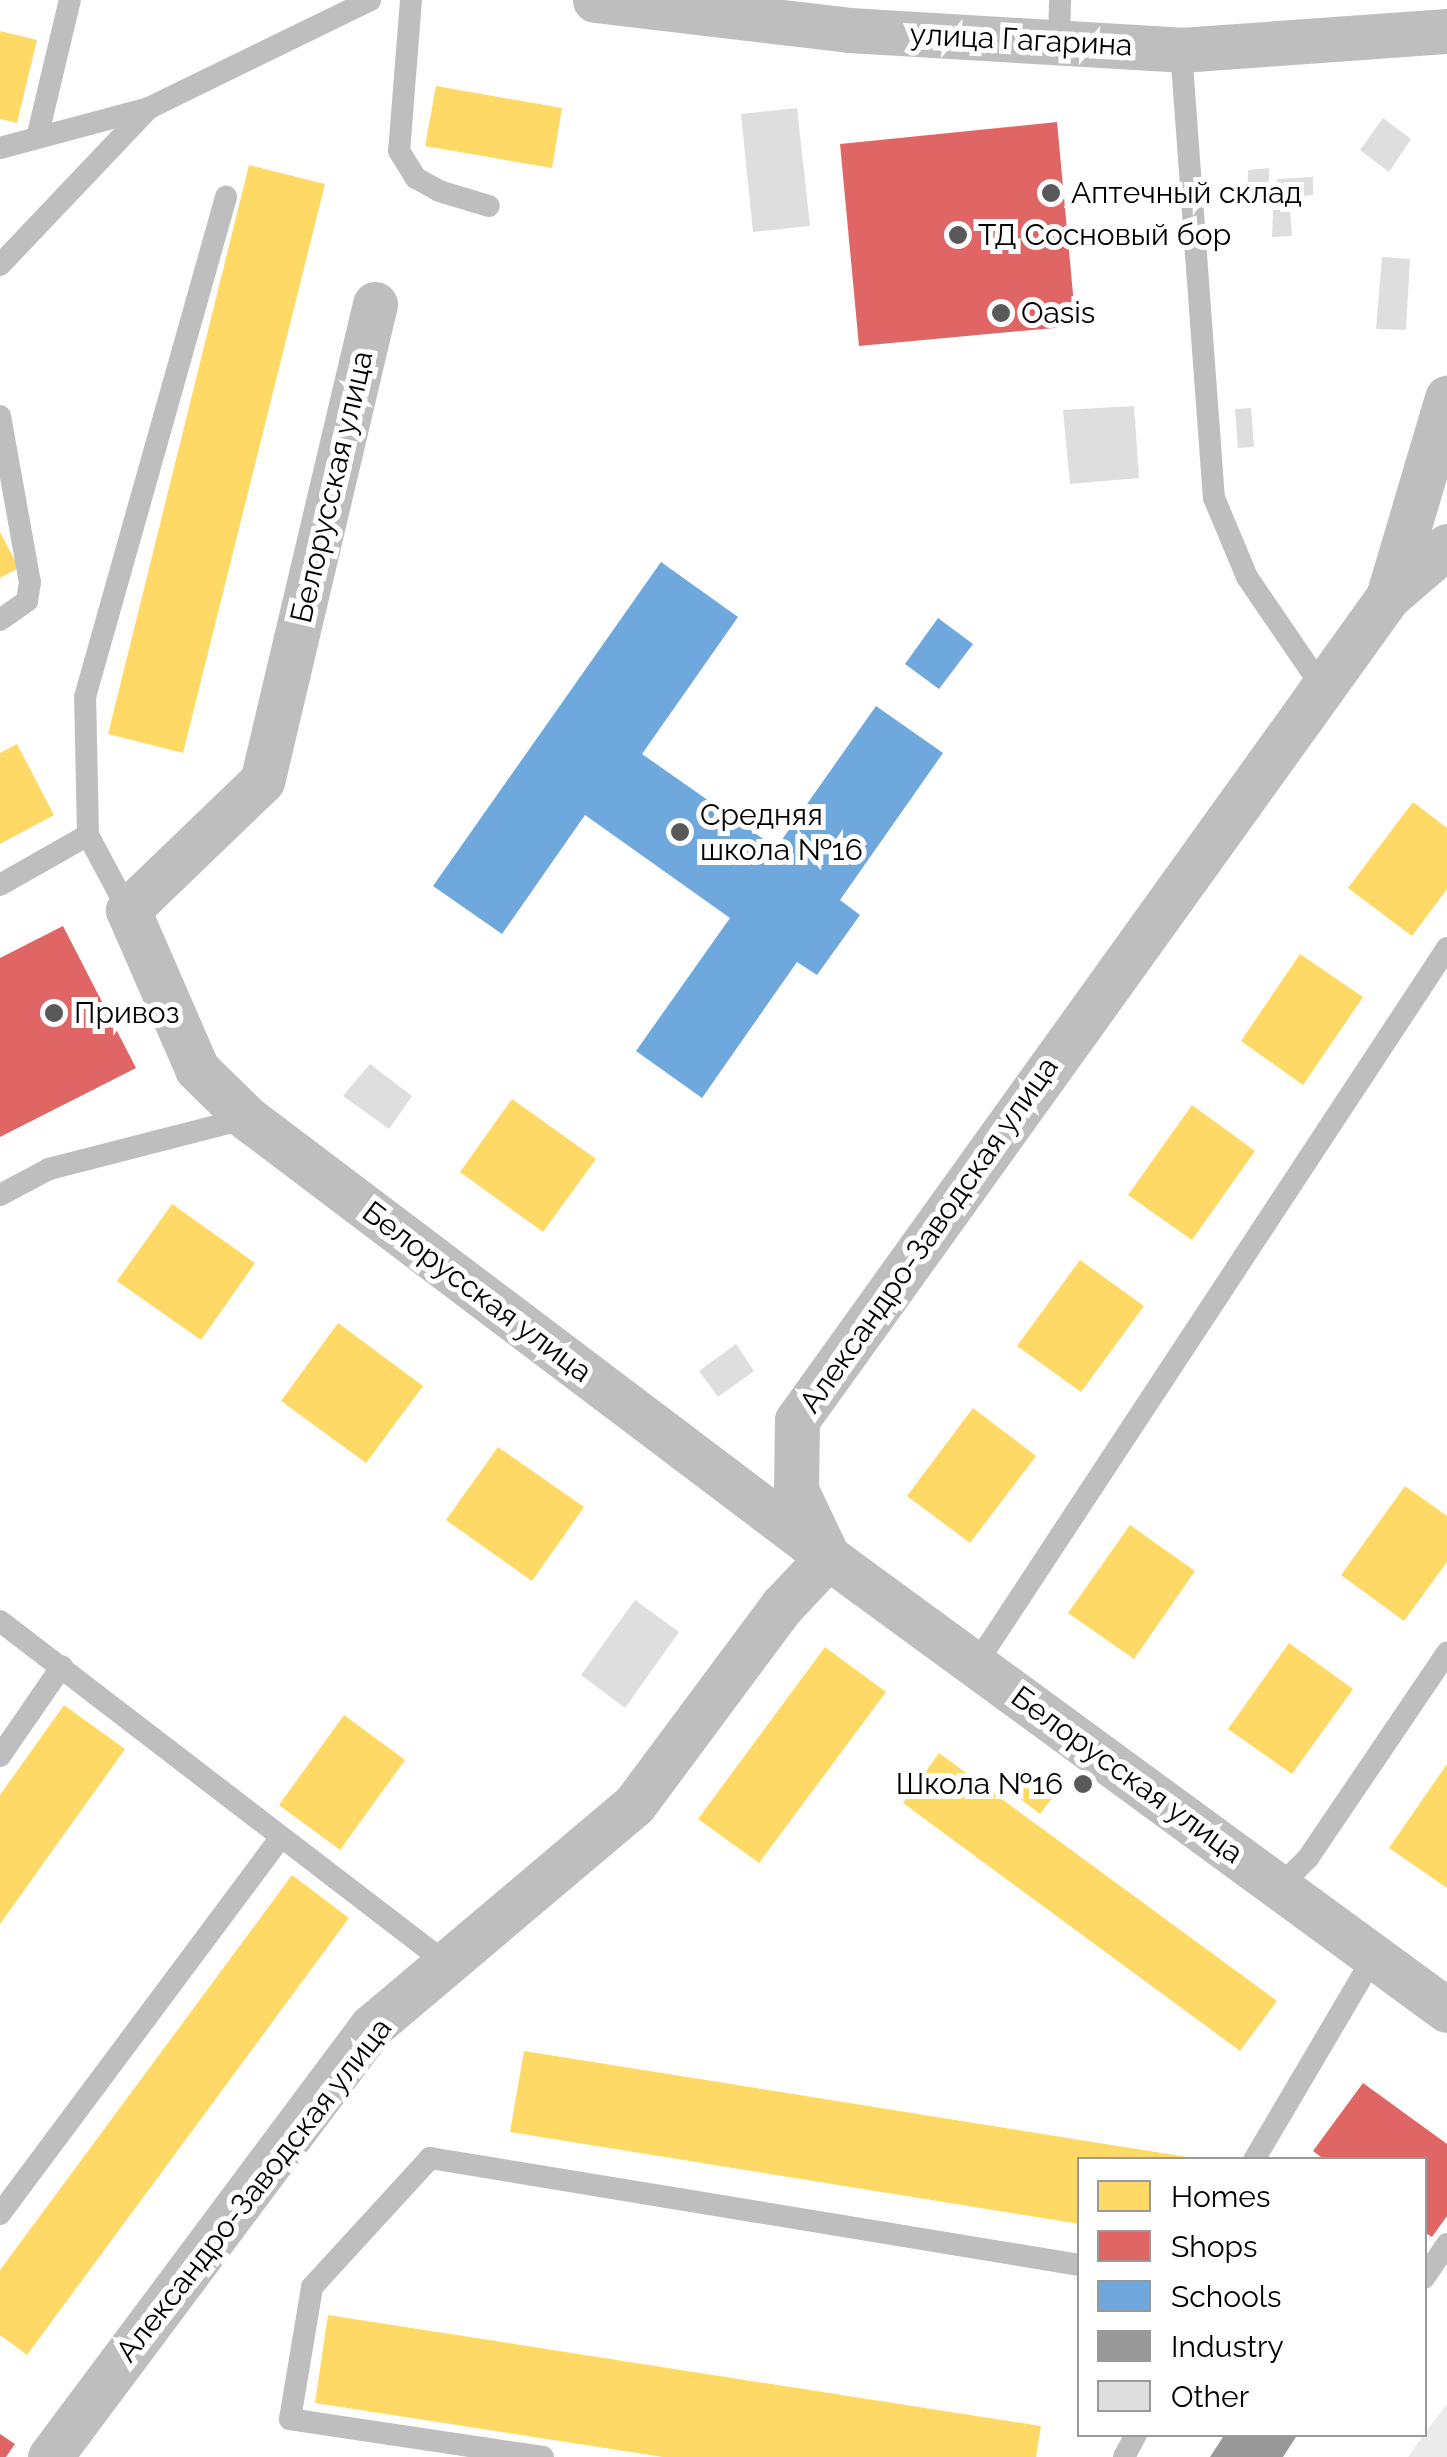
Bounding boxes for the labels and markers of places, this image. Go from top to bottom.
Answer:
place label: Аптечный склад [1071,175,1302,211]
marker: Аптечный склад [1040,182,1062,204]
place label: ТД Сосновый бор [978,217,1231,253]
marker: ТД Сосновый бор [947,224,969,246]
place label: Oasis [1021,295,1095,331]
marker: Oasis [990,302,1012,324]
place label: Средняя школа №16 [700,797,863,868]
marker: Средняя школа №16 [669,821,691,843]
place label: Привоз [74,995,179,1031]
marker: Привоз [43,1002,65,1024]
place label: Школа №16 [896,1766,1063,1802]
marker: Школа №16 [1072,1773,1094,1795]

